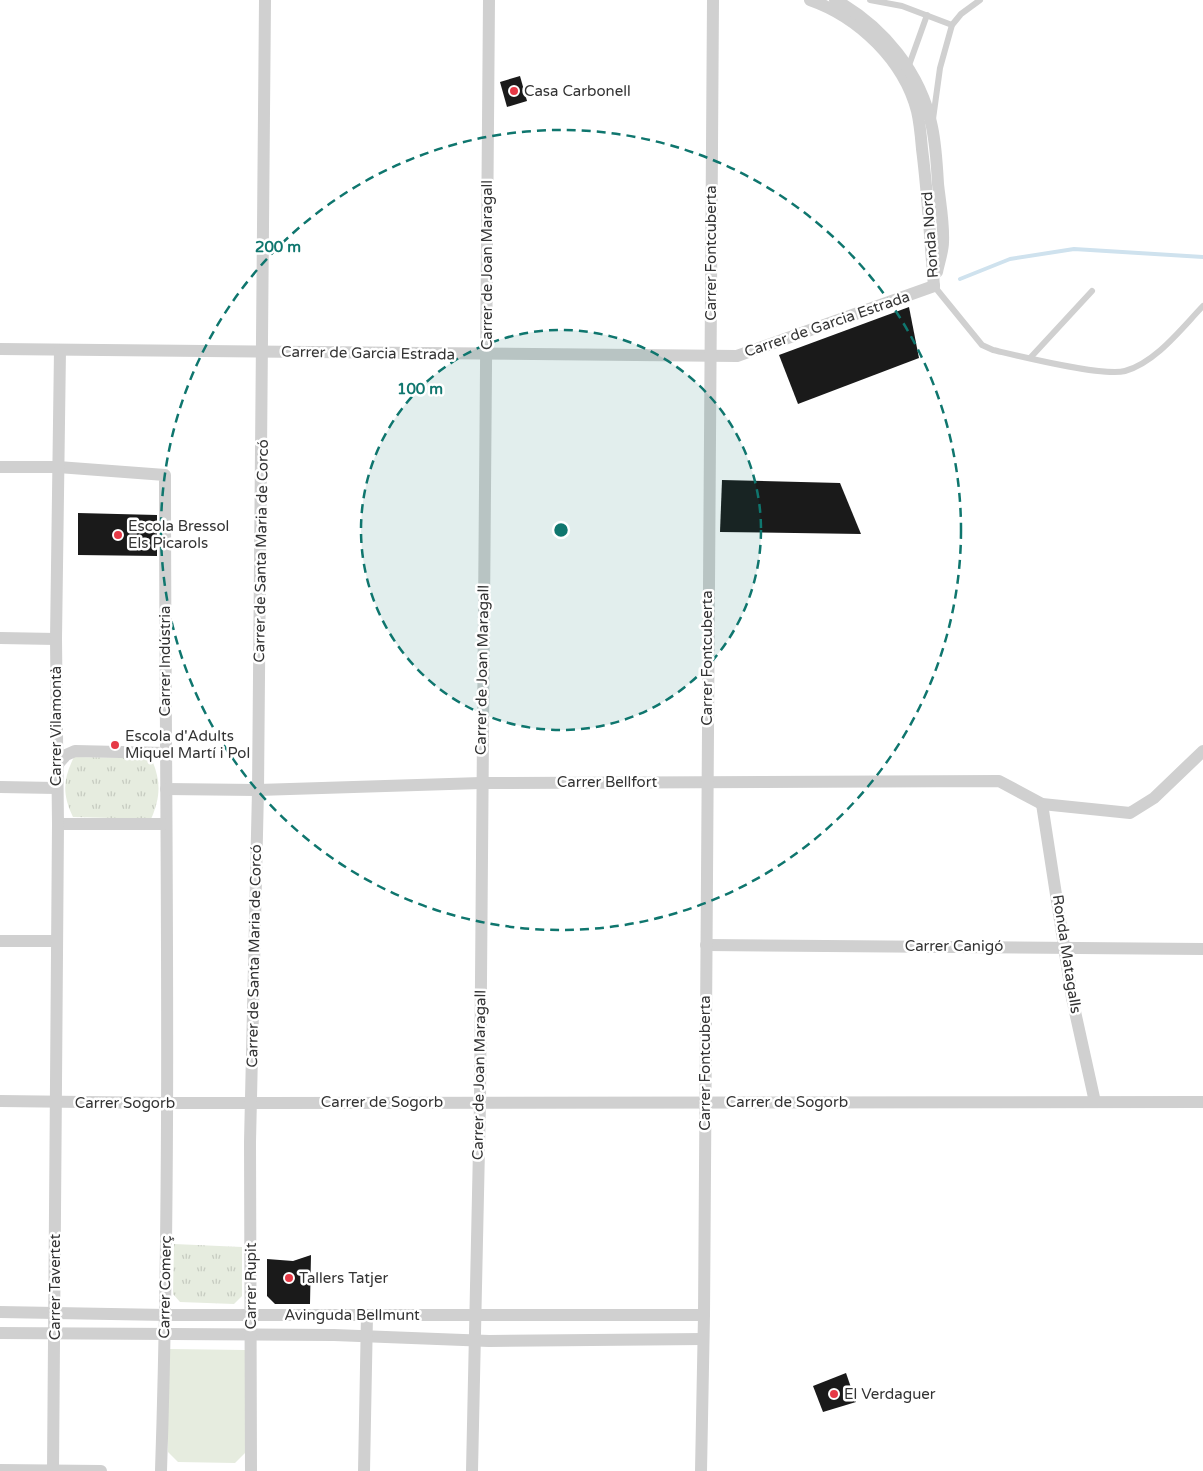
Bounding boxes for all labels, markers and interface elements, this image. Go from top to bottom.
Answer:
place label: Casa Carbonell [524,82,631,100]
marker: Casa Carbonell [508,85,520,97]
street label: Carrer de Joan Maragall [478,180,496,350]
street label: Carrer Fontcuberta [702,185,720,321]
street label: Ronda Nord [918,191,942,279]
text: 200 m [255,238,301,256]
street label: Carrer de Garcia Estrada [742,287,912,361]
street label: Carrer de Garcia Estrada [281,342,455,364]
text: 100 m [397,380,443,398]
street label: Carrer de Santa Maria de Corcó [250,439,272,663]
place label: Escola Bressol Els Picarols [128,517,229,552]
centre of rings [552,521,570,539]
marker: Escola Bressol Els Picarols [112,529,124,541]
street label: Carrer de Joan Maragall [472,585,492,755]
street label: Carrer Fontcuberta [698,590,716,726]
street label: Carrer Indústria [156,606,174,716]
street label: Carrer Vilamontà [47,666,65,786]
place label: Escola d'Adults Miquel Martí i Pol [125,727,250,762]
marker: Escola d'Adults Miquel Martí i Pol [109,739,121,751]
street label: Carrer Bellfort [557,773,657,791]
street label: Carrer de Santa Maria de Corcó [243,844,265,1068]
street label: Ronda Matagalls [1049,893,1085,1015]
street label: Carrer Canigó [905,937,1003,955]
street label: Carrer de Joan Maragall [469,990,489,1160]
street label: Carrer Fontcuberta [696,995,714,1131]
street label: Carrer de Sogorb [321,1093,443,1111]
street label: Carrer de Sogorb [726,1093,848,1111]
street label: Carrer Sogorb [75,1094,175,1112]
street label: Carrer Tavertet [46,1234,64,1340]
street label: Carrer Comerç [155,1235,175,1339]
street label: Carrer Rupit [242,1242,260,1330]
place label: Tallers Tatjer [299,1269,388,1287]
marker: Tallers Tatjer [283,1272,295,1284]
street label: Avinguda Bellmunt [284,1306,420,1324]
place label: El Verdaguer [844,1385,936,1403]
marker: El Verdaguer [828,1388,840,1400]

